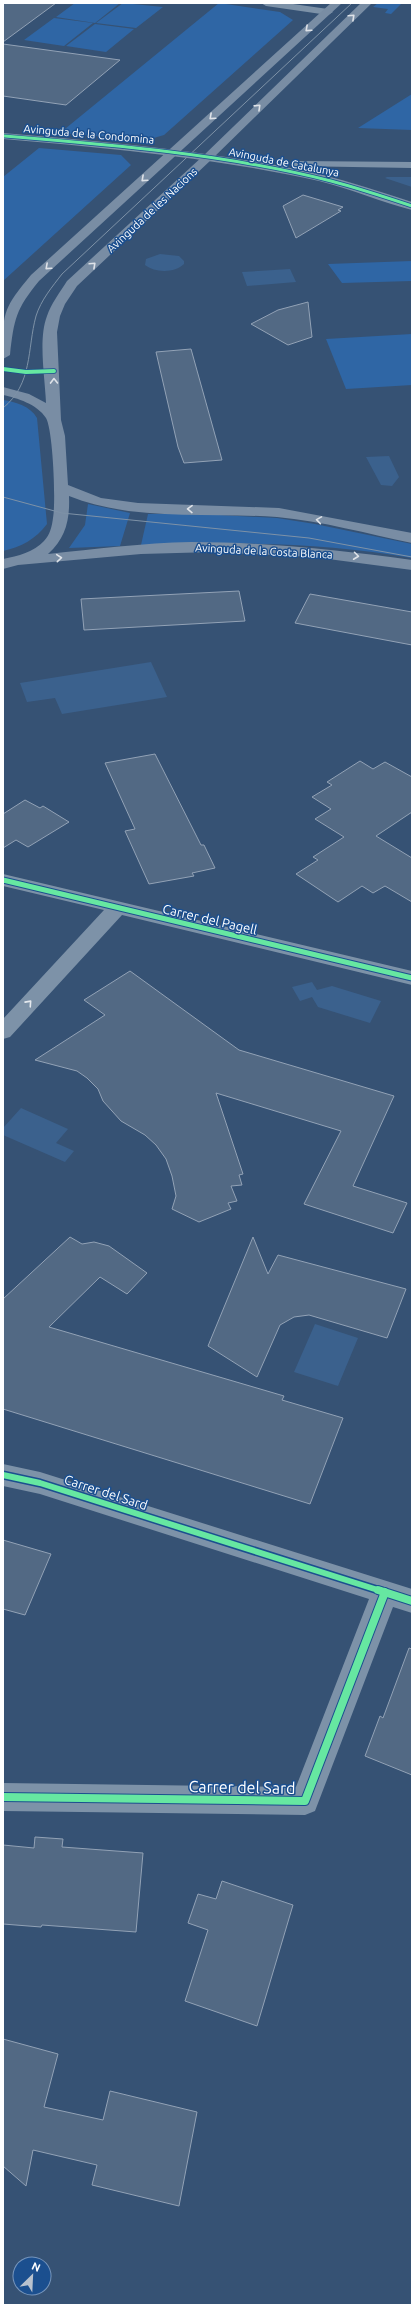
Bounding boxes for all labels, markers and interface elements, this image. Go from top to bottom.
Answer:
one-way arrow [347,14,355,22]
one-way arrow [306,25,313,32]
one-way arrow [253,104,261,112]
one-way arrow [209,112,217,120]
street label: Avinguda de la Condomina [23,122,155,146]
street label: Avinguda de Catalunya [228,145,340,179]
street label: Avinguda de les Nacions [105,165,200,255]
one-way arrow [141,175,148,182]
one-way arrow [45,262,52,269]
one-way arrow [88,263,95,270]
one-way arrow [50,378,58,384]
one-way arrow [187,505,193,513]
one-way arrow [316,516,322,525]
street label: Avinguda de la Costa Blanca [195,541,333,561]
one-way arrow [353,552,359,561]
one-way arrow [56,553,62,562]
street label: Carrer del Pagell [161,901,259,937]
one-way arrow [25,1001,32,1008]
street label: Carrer del Sard [63,1472,149,1512]
street label: Carrer del Sard [188,1777,296,1797]
north arrow [12,2256,52,2296]
text: N [30,2260,42,2274]

